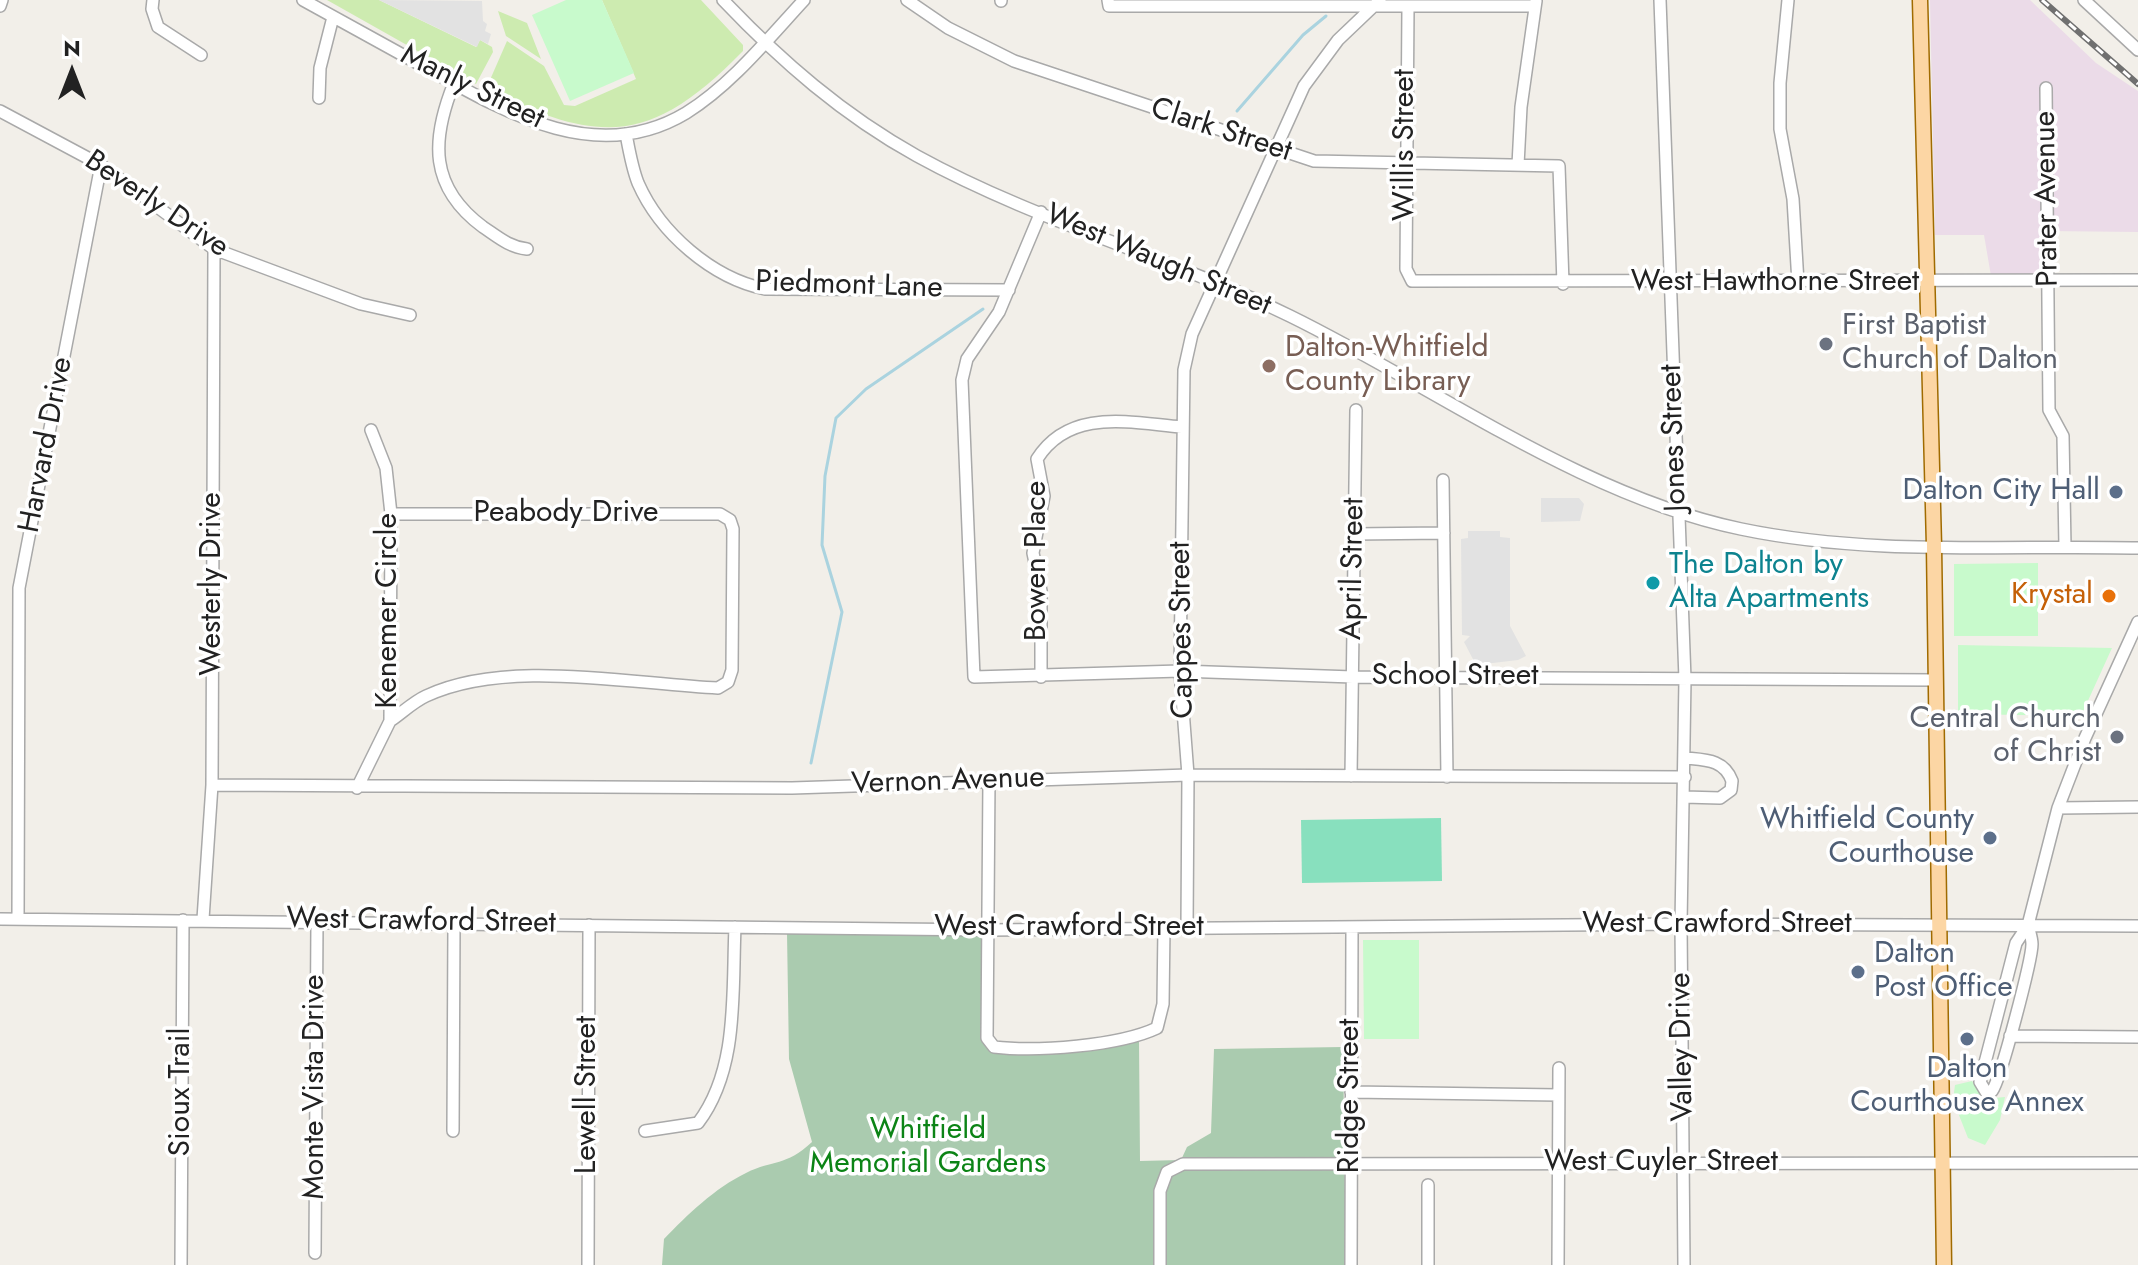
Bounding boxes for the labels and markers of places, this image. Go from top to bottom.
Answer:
place label: First Baptist Church of Dalton [1842,309,2058,380]
place label: Dalton-Whitfield County Library [1285,331,1489,402]
marker: First Baptist Church of Dalton [1817,335,1835,353]
marker: Dalton-Whitfield County Library [1260,357,1278,375]
place label: Dalton City Hall [1903,474,2100,510]
marker: Dalton City Hall [2107,483,2125,501]
place label: The Dalton by Alta Apartments [1669,548,1869,618]
marker: The Dalton by Alta Apartments [1644,574,1662,592]
place label: Krystal [2011,578,2093,614]
marker: Krystal [2100,587,2118,605]
place label: Central Church of Christ [1909,702,2101,772]
marker: Central Church of Christ [2108,728,2126,746]
place label: Whitfield County Courthouse [1760,803,1974,874]
marker: Whitfield County Courthouse [1981,829,1999,847]
place label: Dalton Post Office [1874,937,2013,1008]
marker: Dalton Post Office [1849,963,1867,981]
marker: Dalton Courthouse Annex [1958,1030,1976,1048]
place label: Dalton Courthouse Annex [1850,1052,2084,1122]

